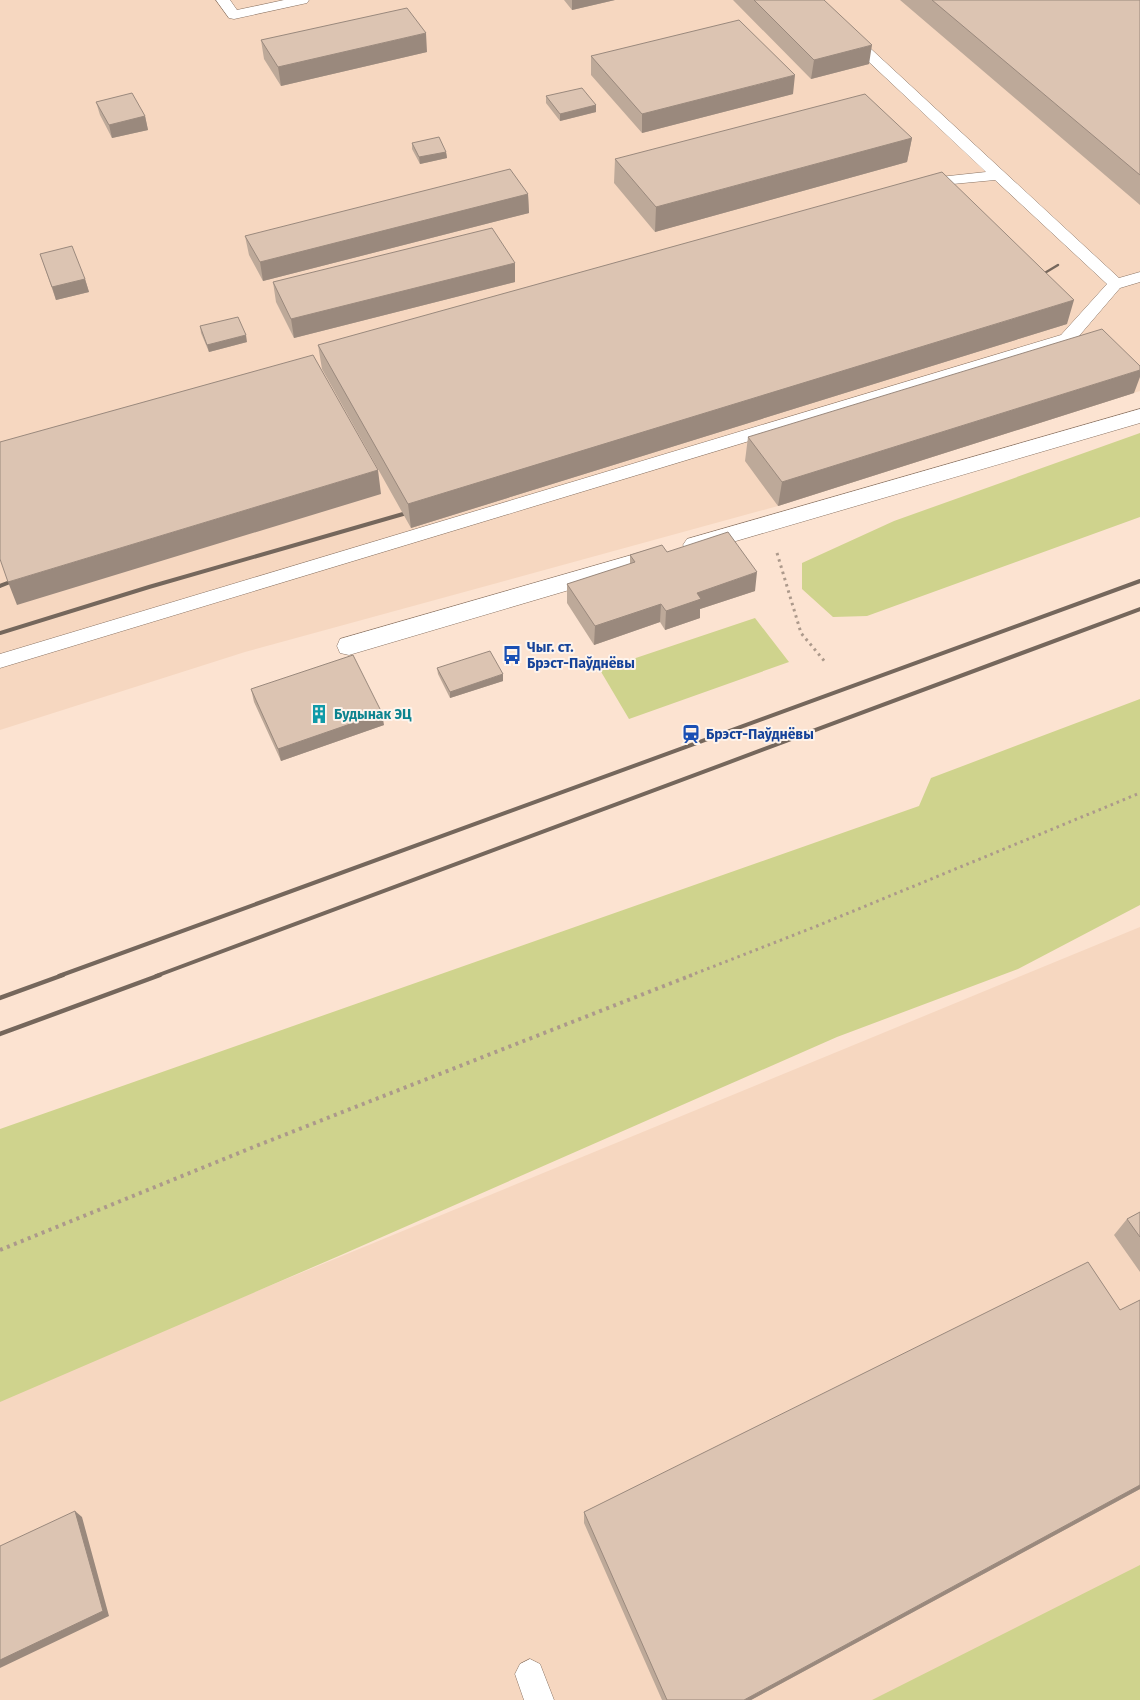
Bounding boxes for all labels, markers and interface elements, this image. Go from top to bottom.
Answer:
place label: Чыг. ст. Брэст-Паўднёвы [527,639,635,672]
bus stop icon: Чыг. ст. Брэст-Паўднёвы [501,644,523,666]
building icon: Будынак ЭЦ [308,703,330,725]
place label: Будынак ЭЦ [334,706,412,723]
station icon: Брэст-Паўднёвы [680,723,702,745]
place label: Брэст-Паўднёвы [706,726,814,743]

